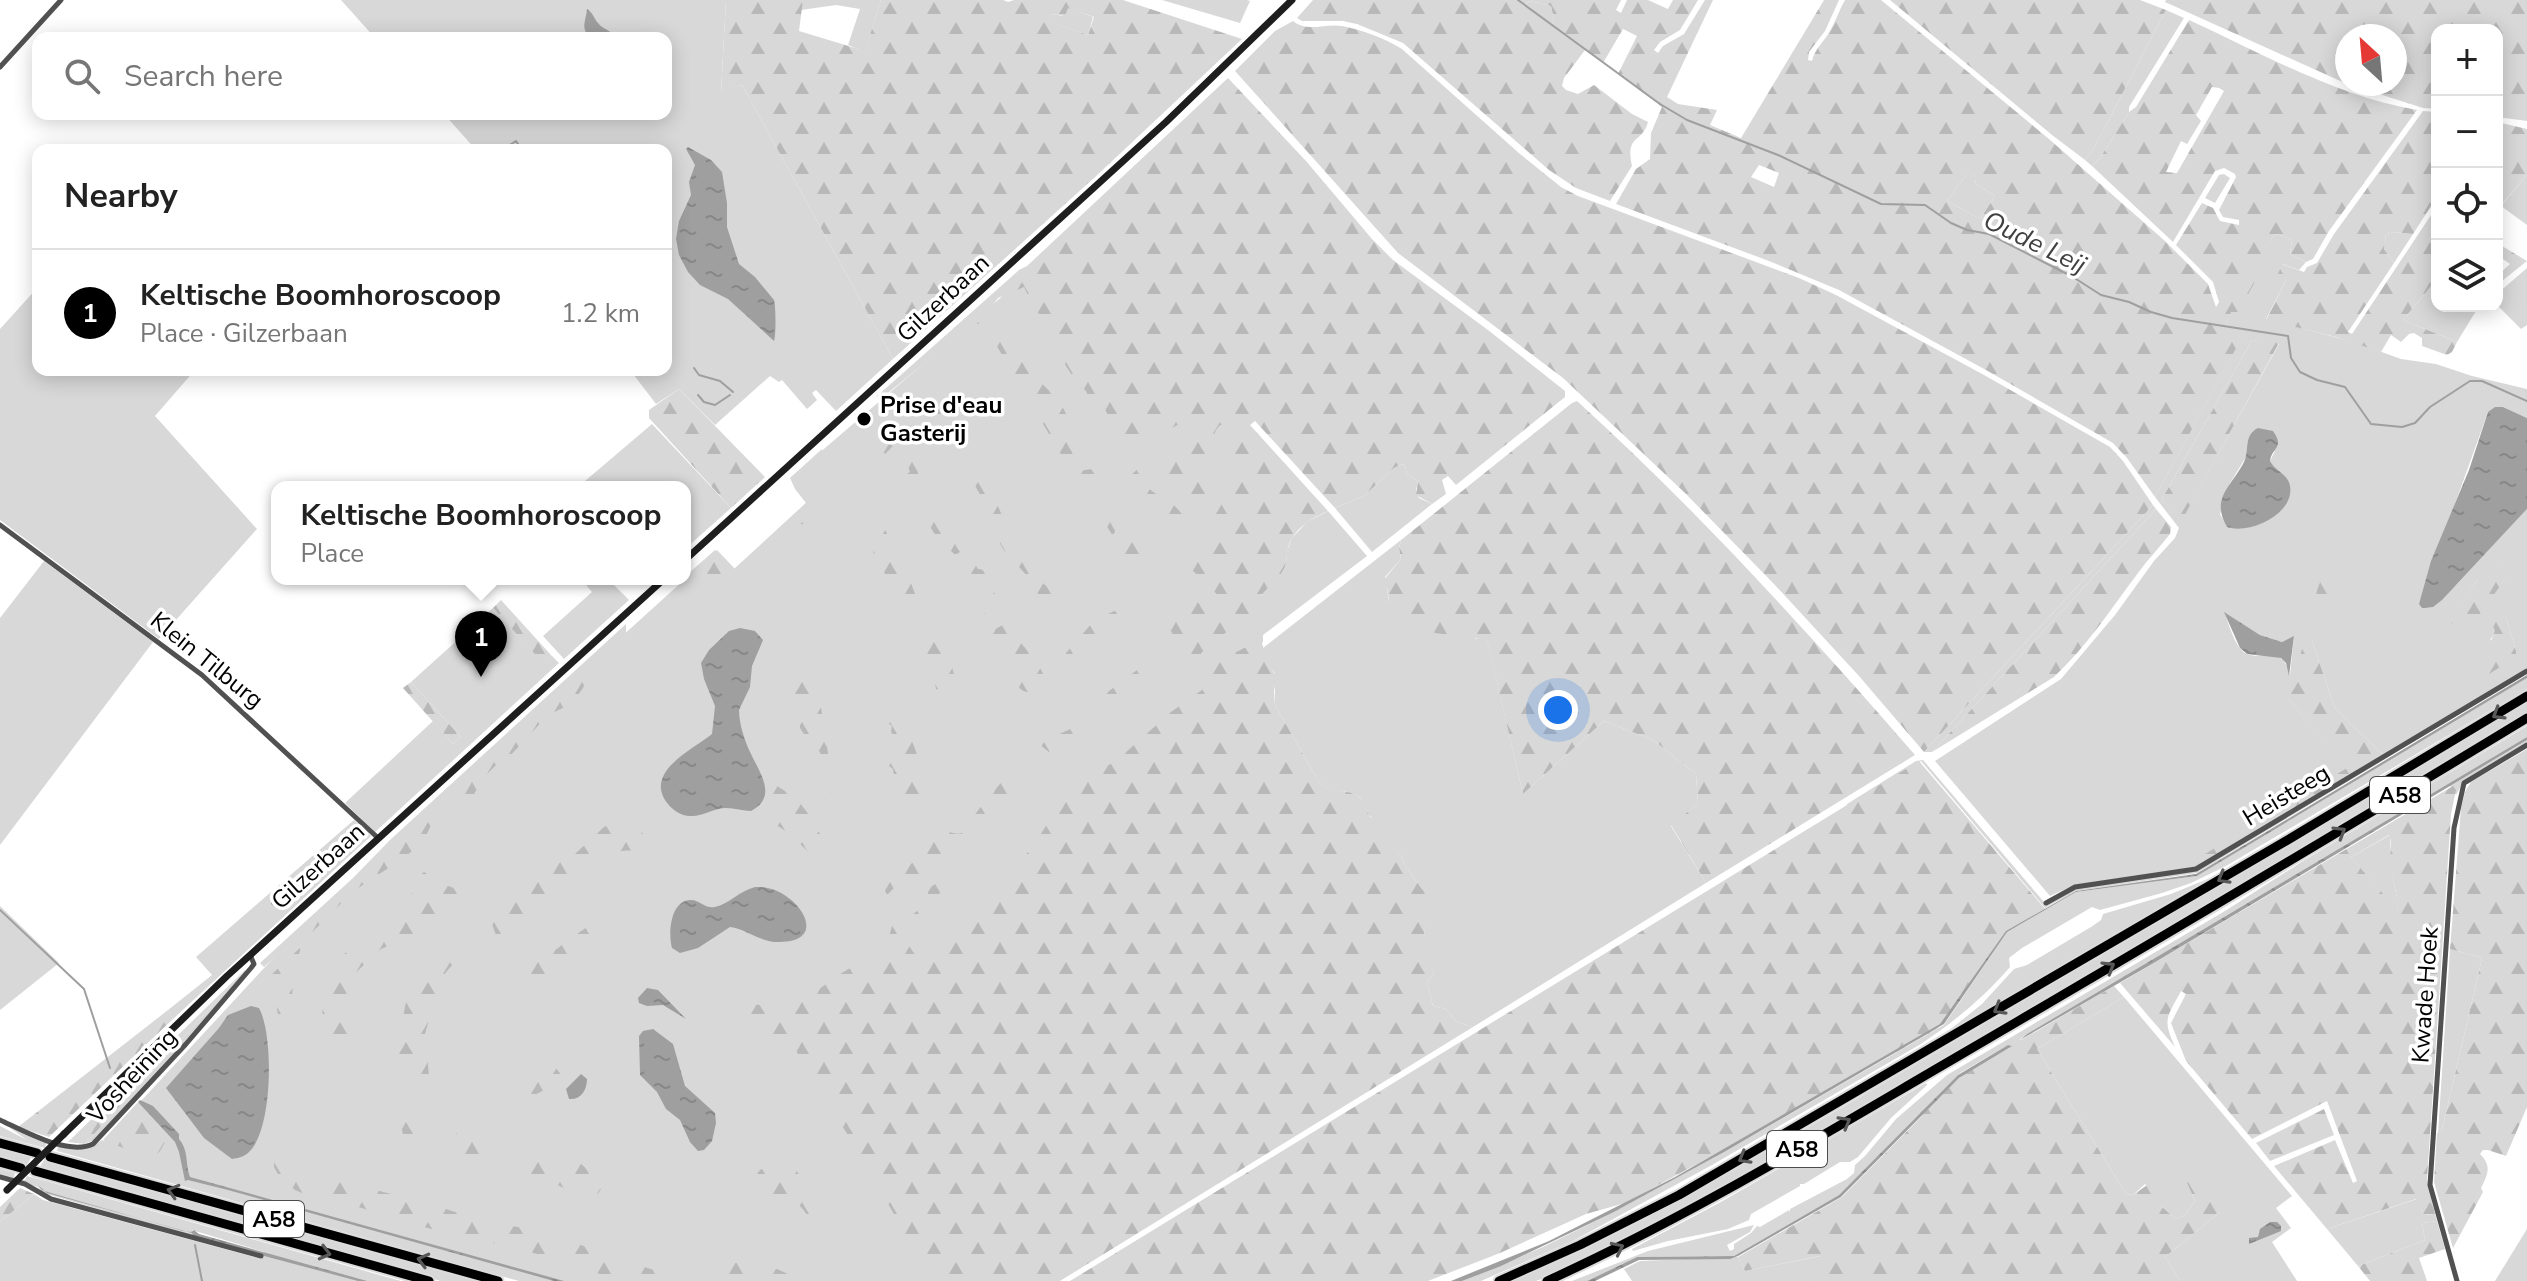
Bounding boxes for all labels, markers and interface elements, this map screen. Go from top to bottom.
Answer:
north arrow [2335,24,2407,96]
map controls [2431,24,2503,312]
button: + [2431,24,2503,96]
search box [32,32,672,120]
icon: search [60,54,104,98]
text: Search here [124,56,283,97]
button: − [2431,96,2503,168]
button: locate [2431,168,2503,240]
text: Nearby [64,173,178,219]
water label: Oude Leij [1978,203,2093,283]
button: layers [2431,240,2503,312]
street label: Gilzerbaan [890,247,996,349]
text: Keltische Boomhoroscoop [140,275,501,316]
text: 1 [82,296,98,331]
text: 1.2 km [561,296,640,331]
text: Place · Gilzerbaan [140,316,348,351]
place label: Prise d'eau Gasterij [880,389,1002,449]
marker: Prise d'eau Gasterij [855,410,873,428]
popup [271,481,691,585]
text: Keltische Boomhoroscoop [300,495,662,536]
text: Place [300,536,364,571]
street label: Klein Tilburg [144,604,270,716]
pin: 1 [455,611,507,677]
your location [1538,690,1578,730]
one-way arrow [2492,704,2507,720]
street label: Heisteeg [2237,757,2335,833]
road number: A58 [2370,777,2430,813]
street label: Gilzerbaan [264,815,372,917]
one-way arrow [2331,826,2346,842]
one-way arrow [2217,868,2232,884]
street label: Kwade Hoek [2404,925,2446,1064]
one-way arrow [2100,961,2115,977]
one-way arrow [1993,999,2008,1015]
street label: Vosheining [79,1022,184,1131]
one-way arrow [1836,1116,1851,1132]
road number: A58 [1767,1131,1827,1167]
one-way arrow [1738,1148,1753,1164]
one-way arrow [166,1184,180,1200]
road number: A58 [244,1201,304,1237]
one-way arrow [1609,1242,1624,1257]
one-way arrow [318,1243,332,1260]
one-way arrow [417,1253,431,1269]

